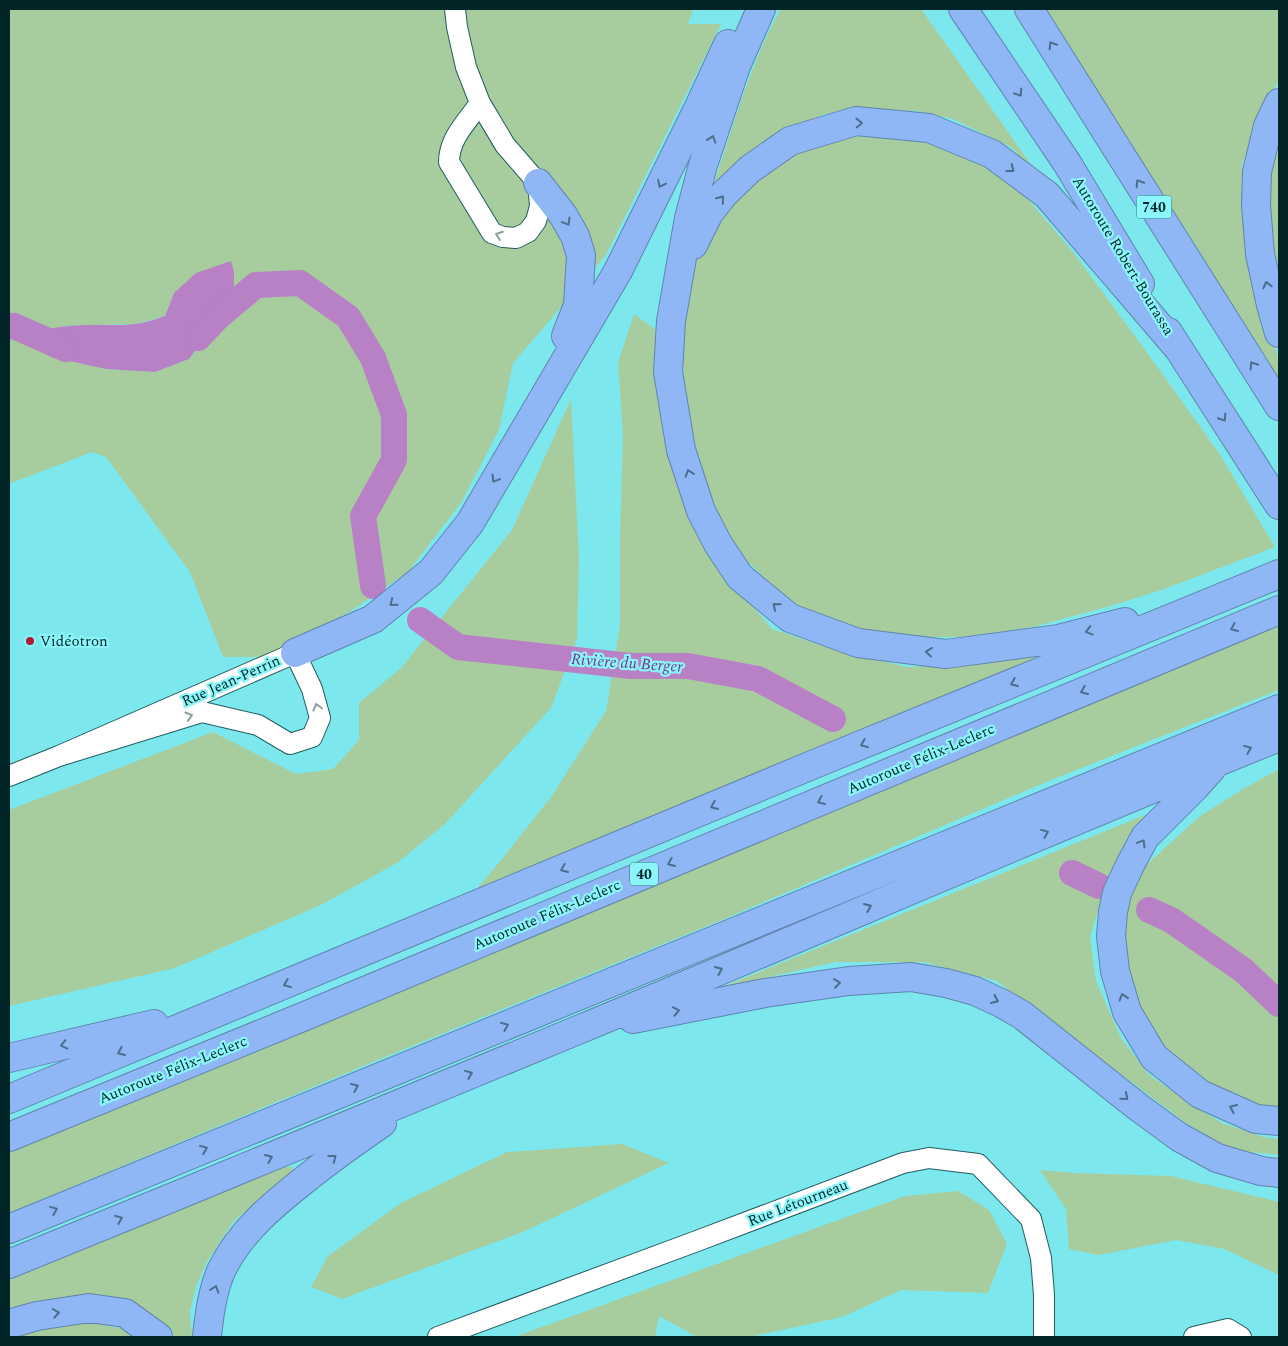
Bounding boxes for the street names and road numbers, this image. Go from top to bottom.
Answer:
street label: Autoroute Robert-Bourassa [1066,172,1180,340]
road number: 740 [1136,196,1172,218]
street label: Rue Jean-Perrin [178,649,284,713]
street label: Autoroute Félix-Leclerc [844,717,998,801]
road number: 40 [630,862,658,886]
street label: Autoroute Félix-Leclerc [470,873,624,957]
street label: Autoroute Félix-Leclerc [95,1030,251,1110]
street label: Rue Létourneau [745,1173,851,1233]

